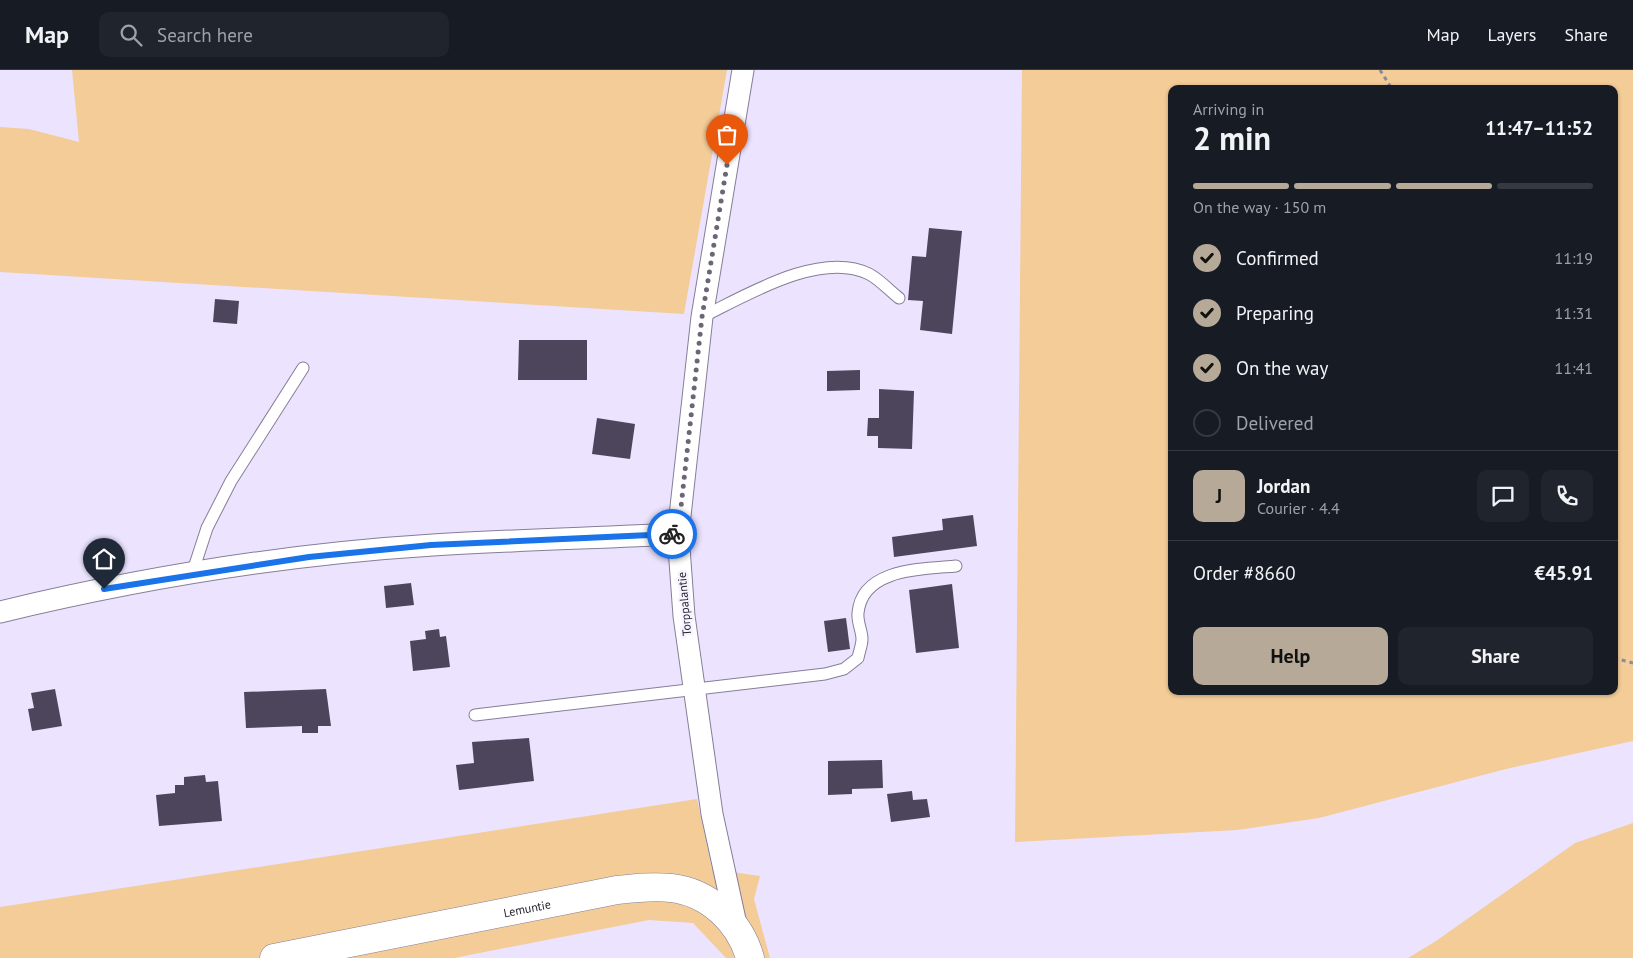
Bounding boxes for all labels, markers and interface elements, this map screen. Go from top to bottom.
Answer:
search box [99,12,449,57]
text: Map [25,19,69,50]
icon: search [117,21,145,49]
text: Search here [157,23,253,47]
text: Map [1427,23,1459,46]
text: Layers [1487,23,1536,46]
text: Share [1564,23,1608,46]
text: Arriving in [1193,99,1264,119]
pin [706,114,748,165]
text: 11:47–11:52 [1485,116,1593,140]
text: 2 min [1193,117,1271,159]
icon: bag [713,121,741,149]
text: On the way · 150 m [1193,197,1326,217]
icon: check [1193,244,1221,272]
text: Confirmed [1236,246,1319,270]
text: 11:19 [1555,248,1593,268]
icon: check [1193,299,1221,327]
text: Preparing [1236,301,1314,325]
text: 11:31 [1555,303,1593,323]
icon: check [1193,354,1221,382]
text: On the way [1236,356,1328,380]
text: 11:41 [1555,358,1593,378]
text: Delivered [1236,411,1314,435]
button: chat [1477,470,1529,522]
button: phone [1541,470,1593,522]
text: Jordan [1257,474,1310,498]
text: J [1216,484,1222,508]
text: Courier · 4.4 [1257,498,1340,518]
courier [647,509,697,559]
icon: bike [658,520,686,548]
pin [83,538,125,589]
icon: home [90,545,118,573]
text: Order #8660 [1193,561,1296,585]
text: €45.91 [1534,561,1593,585]
street label: Torppalantie [674,571,694,637]
button: Help [1193,627,1388,685]
button: Share [1398,627,1593,685]
street label: Lemuntie [502,896,552,920]

